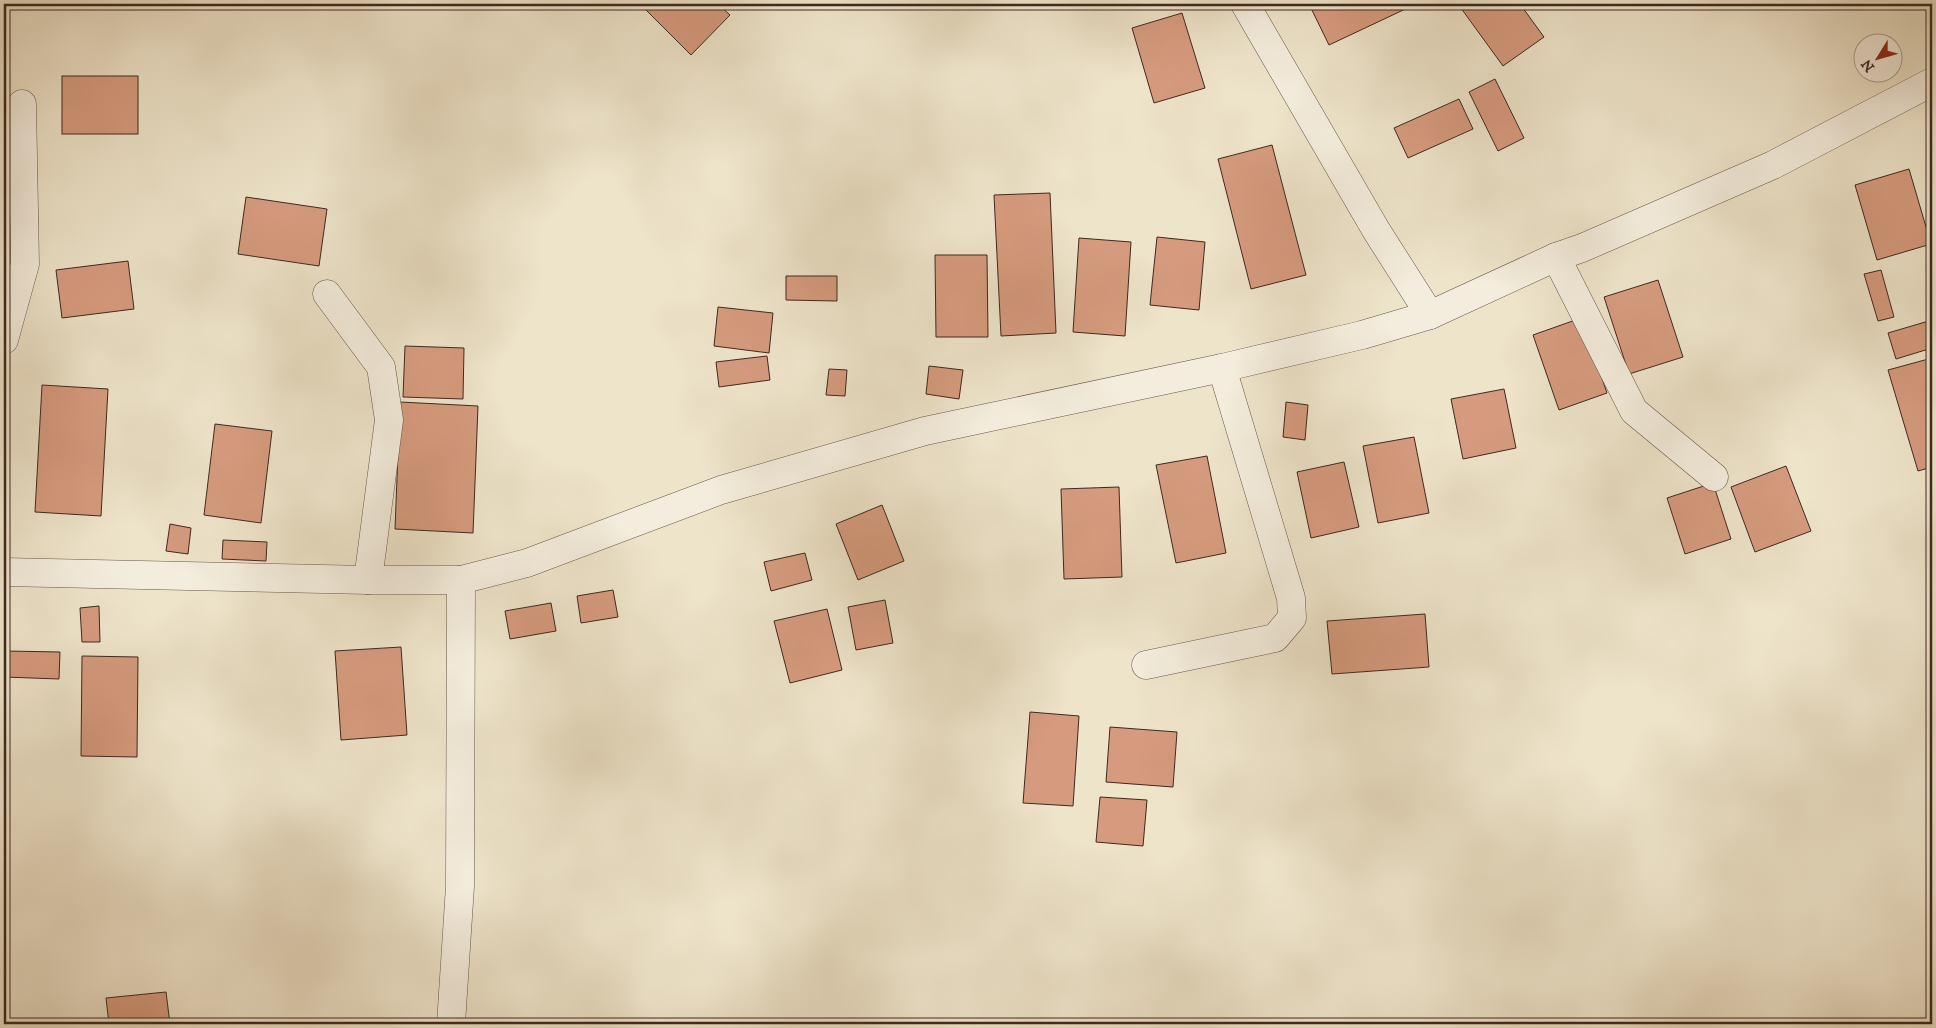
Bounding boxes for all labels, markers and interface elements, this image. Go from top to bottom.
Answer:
north arrow [1854,32,1904,82]
text: N [1857,55,1879,75]

